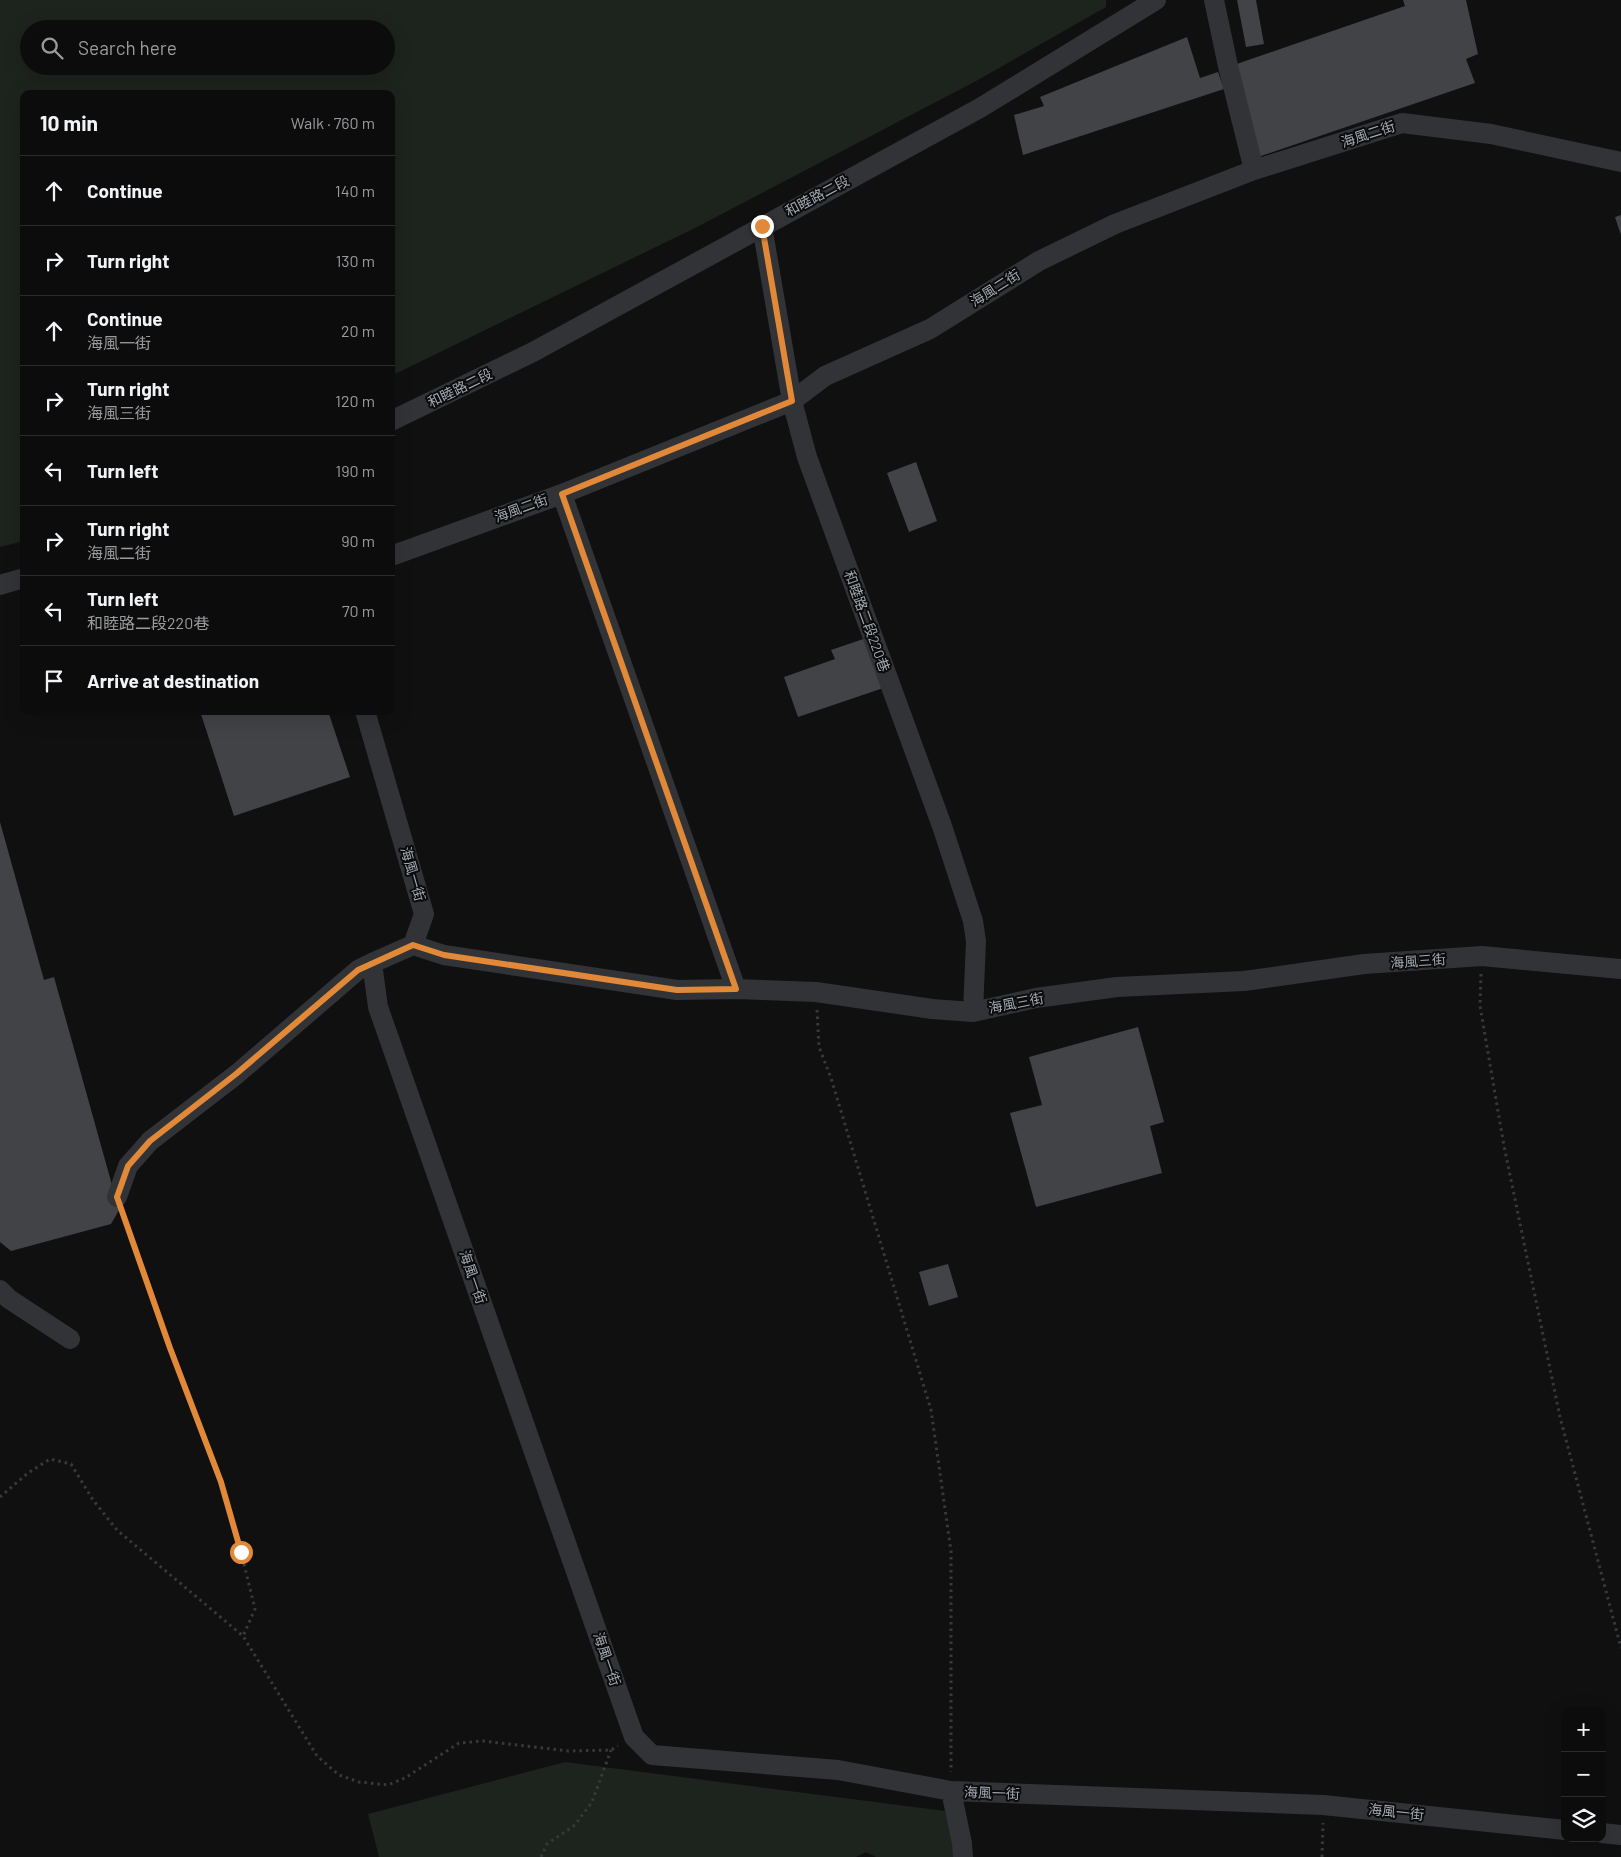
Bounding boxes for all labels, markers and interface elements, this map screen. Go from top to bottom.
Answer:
search box [20,20,395,75]
icon: search [38,34,66,62]
text: Search here [78,36,177,59]
text: 10 min [40,110,98,135]
text: Walk · 760 m [291,113,375,132]
street label: 海風二街 [1339,117,1397,150]
street label: 和睦路二段 [782,172,852,219]
icon: ahead [40,177,68,205]
text: Continue [87,179,163,202]
text: 140 m [335,181,375,200]
route end [751,215,774,238]
icon: right [40,247,68,275]
text: Turn right [87,249,169,272]
text: 130 m [336,251,375,270]
street label: 海風二街 [966,266,1023,310]
text: Continue [87,307,163,330]
icon: ahead [40,317,68,345]
text: 20 m [341,321,375,340]
text: 海風一街 [87,333,151,352]
street label: 和睦路二段 [425,365,495,411]
text: Turn right [87,377,169,400]
icon: right [40,387,68,415]
text: 120 m [335,391,375,410]
text: 海風三街 [87,403,151,422]
icon: left [40,457,68,485]
text: Turn left [87,459,158,482]
text: 190 m [336,461,375,480]
street label: 海風二街 [492,490,550,525]
text: Turn right [87,517,169,540]
icon: right [40,527,68,555]
text: 90 m [341,531,375,550]
text: 海風二街 [87,543,151,562]
street label: 和睦路二段220巷 [841,568,894,674]
text: Turn left [87,587,158,610]
icon: left [40,597,68,625]
text: 70 m [342,601,375,620]
text: 和睦路二段220巷 [87,613,209,632]
icon: arrive [40,667,68,695]
text: Arrive at destination [87,669,259,692]
street label: 海風一街 [398,845,429,903]
street label: 海風三街 [1389,950,1446,971]
street label: 海風三街 [987,989,1045,1016]
street label: 海風一街 [456,1248,491,1306]
route start [230,1541,253,1564]
street label: 海風一街 [590,1630,625,1688]
map controls [1561,1707,1606,1842]
button: + [1561,1707,1606,1752]
button: − [1561,1752,1606,1797]
street label: 海風一街 [964,1783,1020,1802]
button: layers [1561,1797,1606,1842]
street label: 海風一街 [1367,1800,1425,1823]

